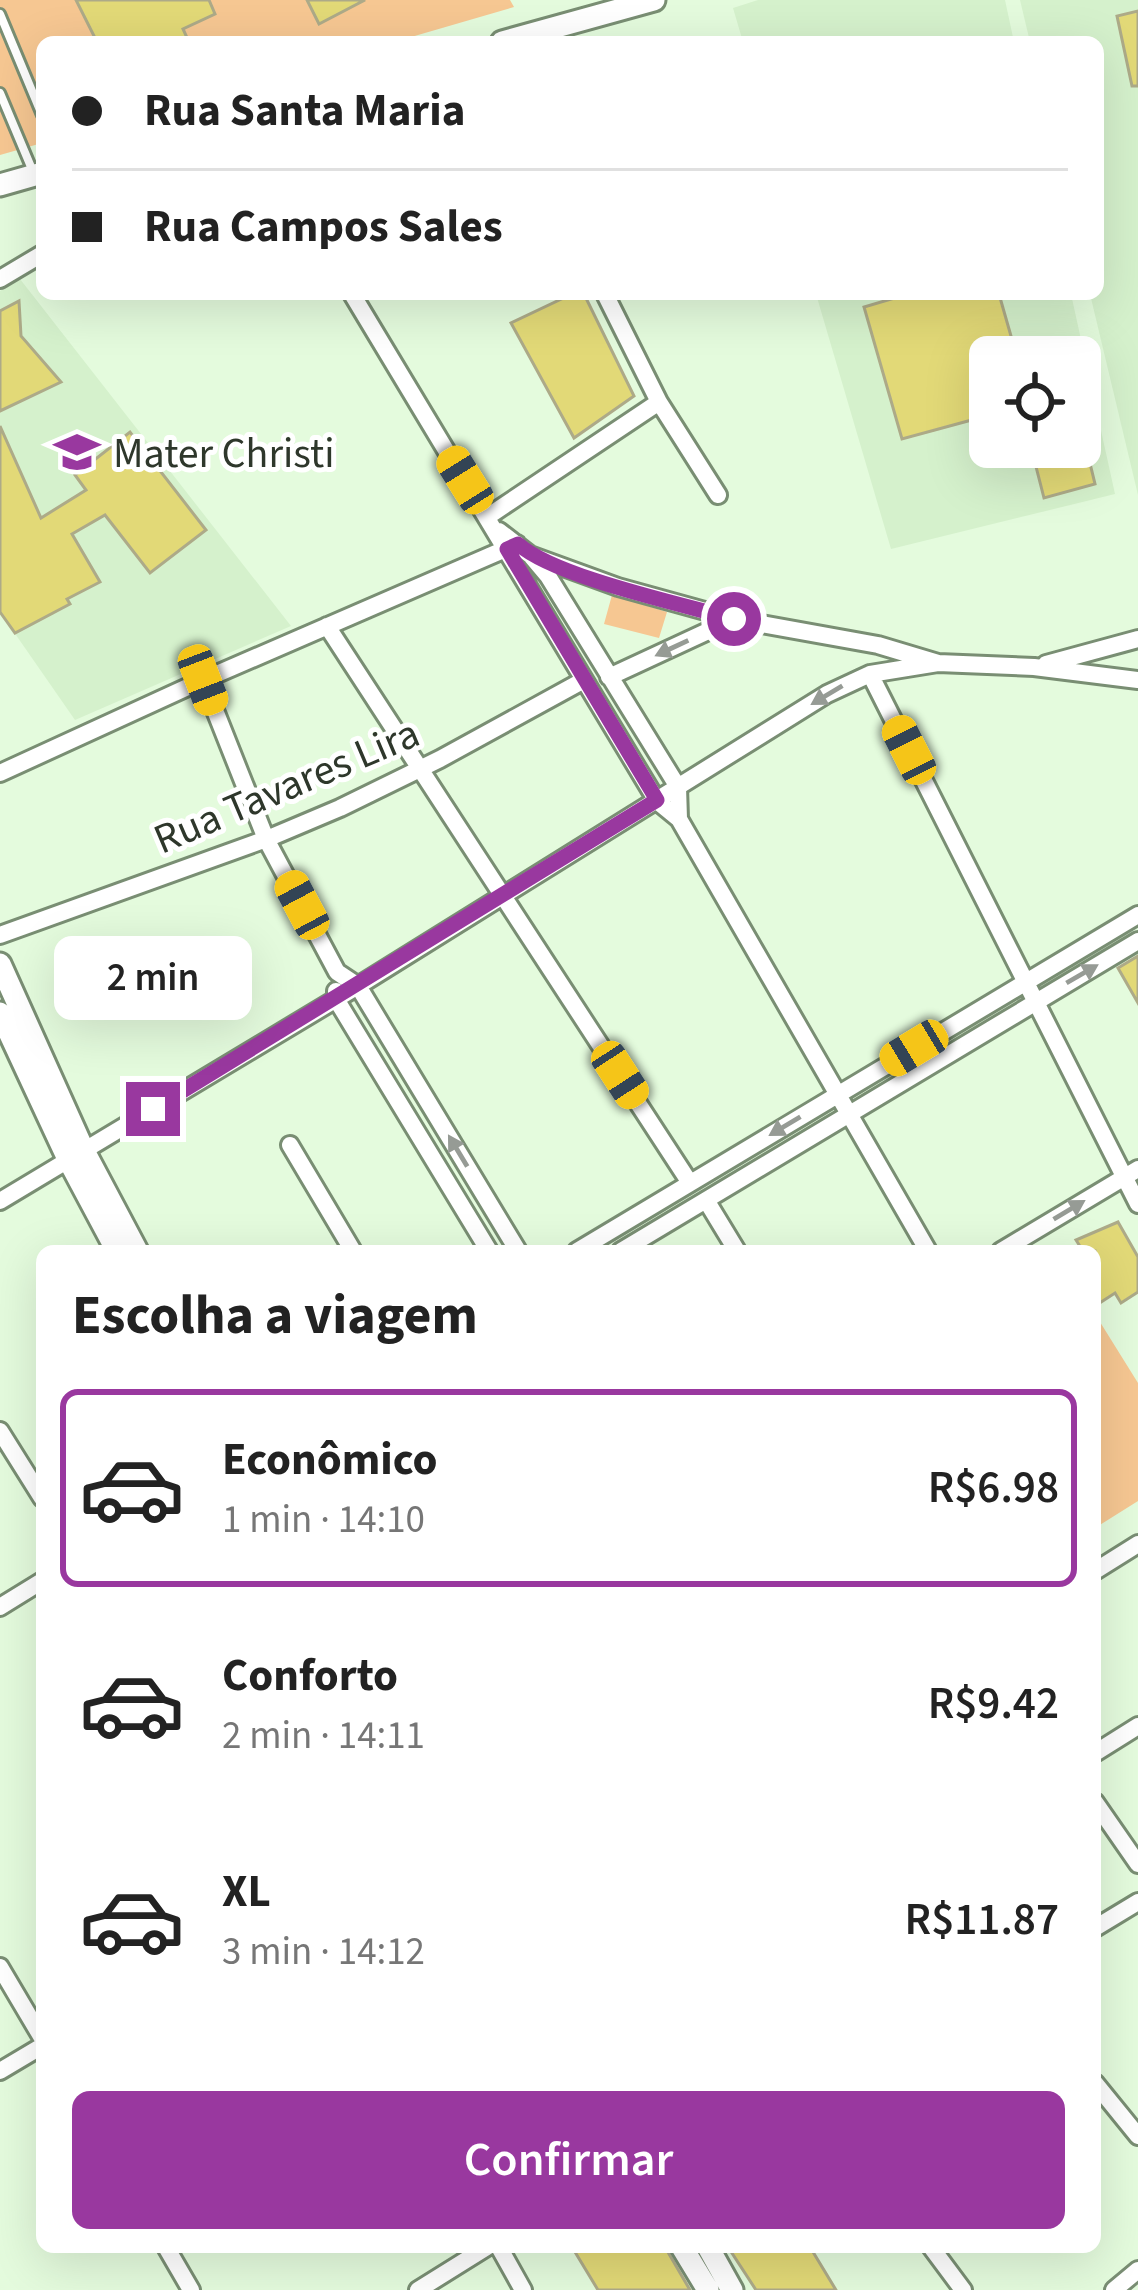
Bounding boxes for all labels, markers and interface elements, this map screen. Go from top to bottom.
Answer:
text: Rua Santa Maria [144,79,465,143]
text: Rua Campos Sales [144,195,503,259]
map controls [969,336,1101,468]
button: locate [969,336,1101,468]
place label: Mater Christi [113,424,335,484]
school or university icon: Mater Christi [52,427,102,477]
car [431,440,499,520]
route start [707,592,761,646]
one-way arrow [654,638,689,658]
car [173,640,233,720]
one-way arrow [810,683,844,704]
street label: Rua Tavares Lira [145,704,429,870]
car [877,710,941,790]
car [269,865,335,945]
callout: 2 min [54,935,252,1019]
text: 2 min [107,950,199,1006]
one-way arrow [1065,965,1099,986]
car [874,1014,954,1082]
car [585,1035,655,1115]
route end [126,1082,180,1136]
one-way arrow [768,1115,802,1136]
one-way arrow [448,1134,469,1168]
one-way arrow [1052,1200,1086,1221]
text: Escolha a viagem [72,1278,478,1355]
text: Econômico [222,1428,438,1492]
icon: car [78,1434,186,1542]
text: R$6.98 [928,1456,1059,1520]
text: 1 min · 14:10 [222,1492,425,1548]
text: Conforto [222,1644,398,1708]
icon: car [78,1650,186,1758]
text: R$9.42 [928,1672,1059,1736]
text: 2 min · 14:11 [222,1708,425,1764]
text: XL [222,1860,271,1924]
icon: car [78,1866,186,1974]
text: R$11.87 [905,1888,1059,1952]
text: 3 min · 14:12 [222,1924,425,1980]
button: Confirmar [72,2091,1065,2229]

